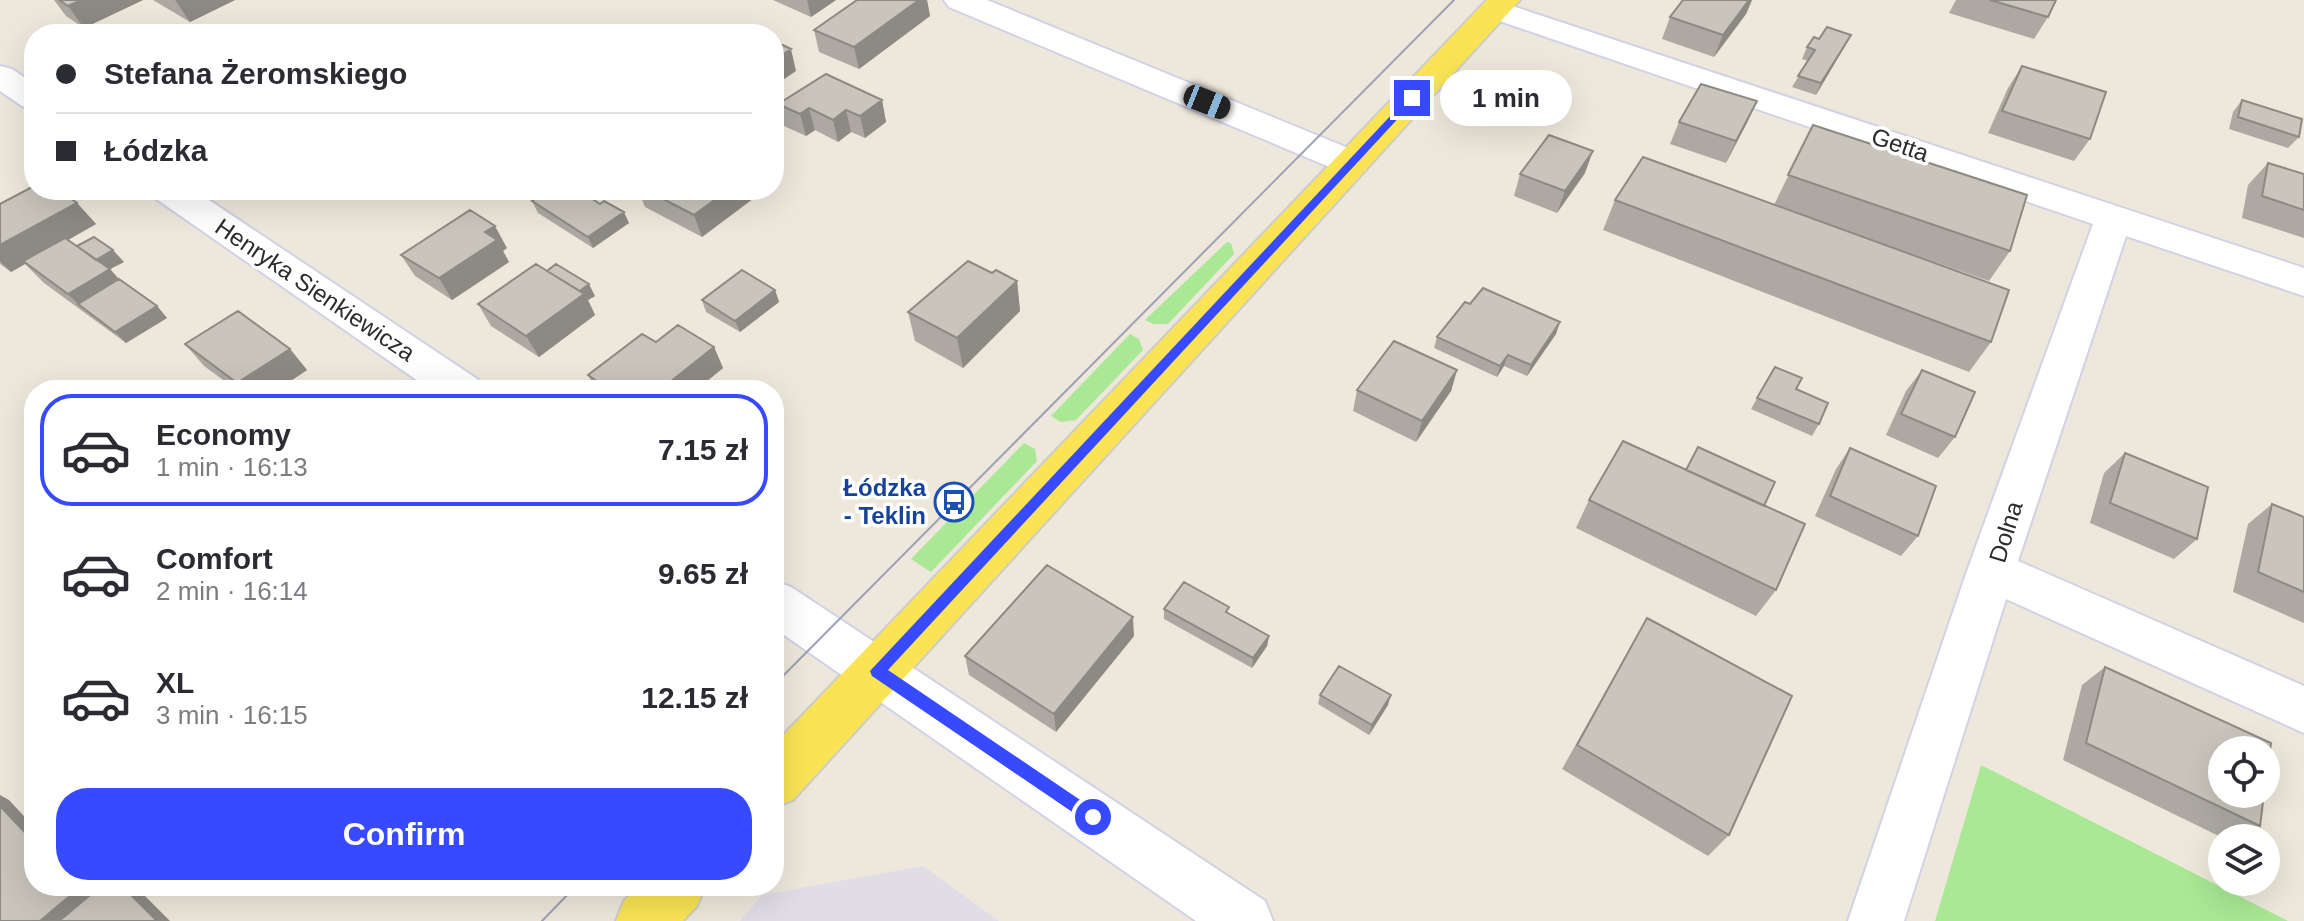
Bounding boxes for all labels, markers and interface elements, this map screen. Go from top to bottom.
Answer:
text: Stefana Żeromskiego [104,57,407,90]
callout: 1 min [1440,70,1572,126]
route end [1394,80,1430,116]
car [1180,82,1234,122]
text: 1 min [1472,83,1540,113]
street label: Getta [1868,122,1933,167]
text: Łódzka [104,134,207,167]
street label: Henryka Sienkiewicza [210,213,421,367]
icon: car [60,414,132,486]
text: Economy [156,418,291,451]
text: 7.15 zł [658,433,748,466]
text: 1 min · 16:13 [156,452,308,482]
place label: Łódzka - Teklin [843,474,927,529]
bus stop icon: Łódzka - Teklin [933,481,975,523]
street label: Dolna [1983,497,2028,566]
icon: car [60,538,132,610]
text: Comfort [156,542,273,575]
text: 9.65 zł [658,557,748,590]
text: 2 min · 16:14 [156,576,308,606]
icon: car [60,662,132,734]
text: XL [156,666,194,699]
text: 12.15 zł [641,681,748,714]
text: 3 min · 16:15 [156,700,308,730]
map controls [2208,736,2280,896]
button: locate [2208,736,2280,808]
button: Confirm [56,788,752,880]
route start [1075,799,1111,835]
button: layers [2208,824,2280,896]

